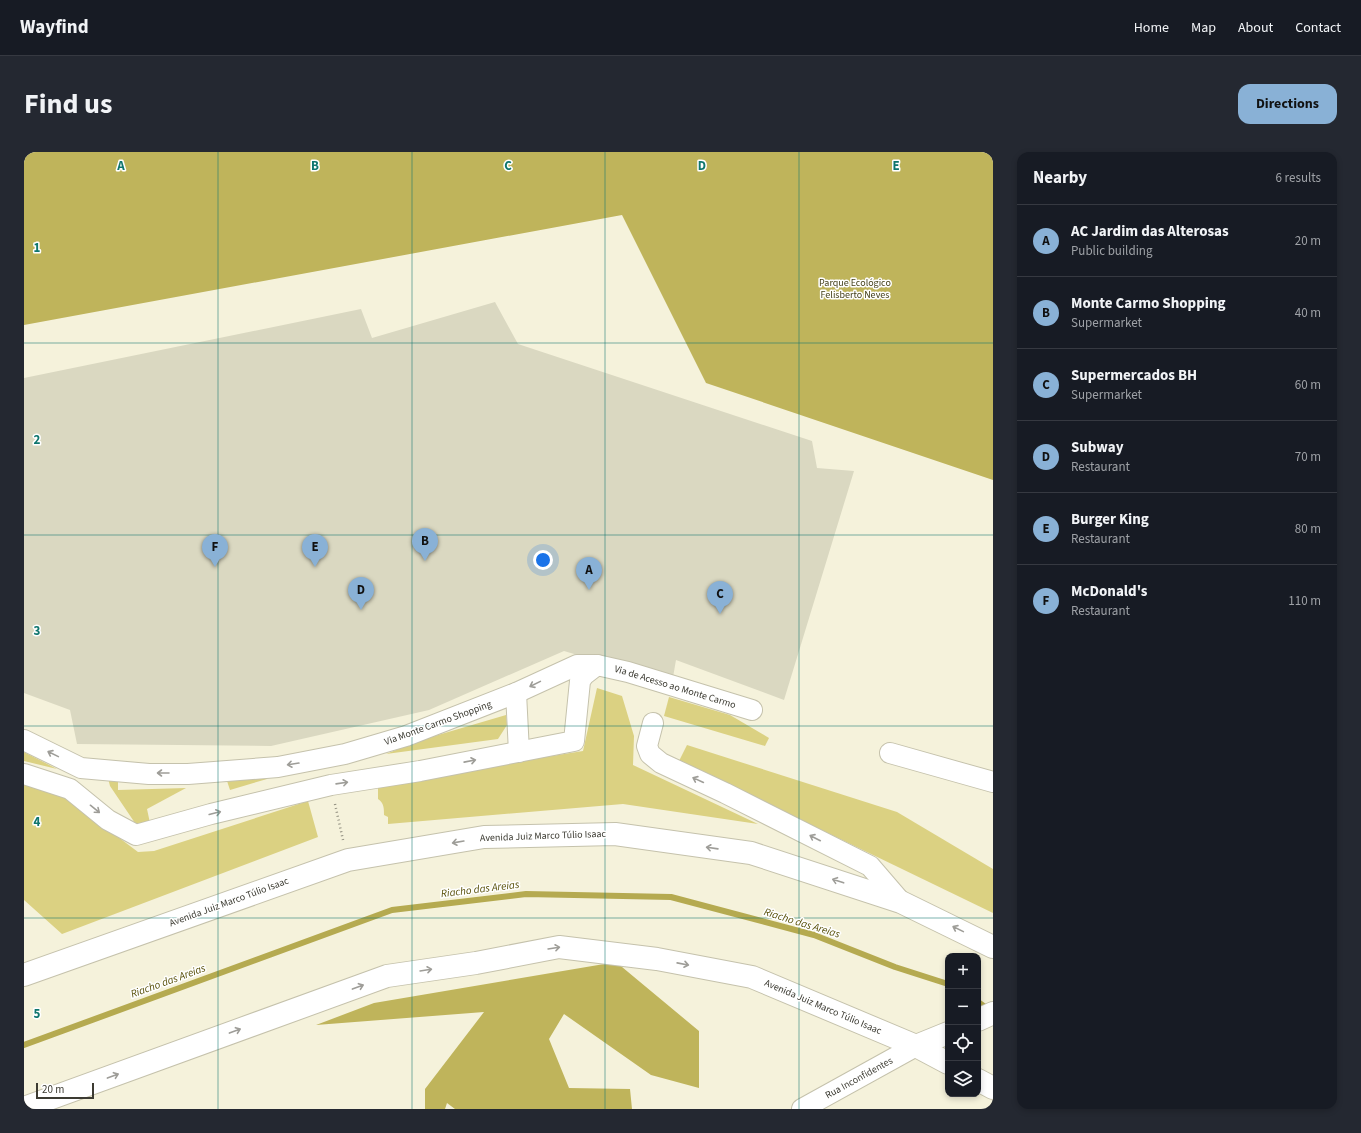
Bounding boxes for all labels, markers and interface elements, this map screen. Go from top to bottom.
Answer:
text: Wayfind [20,14,89,41]
text: Home [1134,18,1169,38]
text: Map [1191,18,1216,38]
text: About [1238,18,1273,38]
text: Contact [1295,18,1341,38]
text: Find us [24,84,112,124]
button: Directions [1238,84,1337,124]
text: A [116,157,125,175]
text: B [311,157,319,175]
text: C [504,157,512,175]
text: D [698,157,706,175]
text: E [892,157,900,175]
text: Nearby [1033,166,1087,190]
text: 6 results [1276,169,1321,187]
text: AC Jardim das Alterosas [1071,221,1229,242]
text: A [1042,232,1050,250]
text: 20 m [1295,232,1321,250]
text: 1 [34,239,41,257]
text: Public building [1071,242,1153,260]
park label: Parque Ecológico Felisberto Neves [819,276,891,302]
text: Monte Carmo Shopping [1071,293,1226,314]
text: B [1042,304,1050,322]
text: 40 m [1295,304,1321,322]
text: Supermarket [1071,314,1142,332]
text: Supermercados BH [1071,365,1197,386]
text: C [1042,376,1050,394]
text: 60 m [1295,376,1321,394]
text: Supermarket [1071,386,1142,404]
text: 2 [34,431,41,449]
text: Subway [1071,437,1124,458]
text: D [1042,448,1050,466]
text: 70 m [1295,448,1321,466]
text: Restaurant [1071,458,1130,476]
text: Burger King [1071,509,1149,530]
text: E [1042,520,1050,538]
text: 80 m [1295,520,1321,538]
pin: B [412,528,438,561]
text: Restaurant [1071,530,1130,548]
pin: F [202,534,228,567]
pin: E [302,534,328,567]
your location [533,550,553,570]
pin: A [576,557,602,590]
pin: D [348,577,374,610]
pin: C [707,581,733,614]
text: McDonald's [1071,581,1148,602]
text: F [1043,592,1049,610]
text: 110 m [1288,592,1321,610]
text: Restaurant [1071,602,1130,620]
text: 3 [34,622,41,640]
street label: Via de Acesso ao Monte Carmo [612,662,738,712]
one-way arrow [529,681,541,688]
street label: Via Monte Carmo Shopping [382,697,494,749]
one-way arrow [47,750,59,757]
one-way arrow [463,757,476,765]
one-way arrow [286,761,299,769]
one-way arrow [157,769,170,777]
one-way arrow [693,776,705,783]
one-way arrow [335,779,348,787]
one-way arrow [90,805,101,814]
one-way arrow [208,809,221,816]
text: 4 [34,813,41,831]
street label: Avenida Juiz Marco Túlio Isaac [480,827,607,845]
one-way arrow [809,834,821,841]
one-way arrow [452,838,465,846]
one-way arrow [706,844,719,852]
street label: Avenida Juiz Marco Túlio Isaac [167,874,291,930]
water label: Riacho das Areias [440,877,521,901]
one-way arrow [831,877,844,884]
water label: Riacho das Areias [762,904,842,942]
one-way arrow [952,925,964,933]
one-way arrow [547,944,560,952]
map controls [945,953,981,1097]
button: + [945,953,981,989]
water label: Riacho das Areias [128,960,208,1002]
one-way arrow [676,960,689,968]
one-way arrow [419,966,432,974]
street label: Avenida Juiz Marco Túlio Isaac [762,976,884,1038]
one-way arrow [351,982,363,990]
button: − [945,989,981,1025]
text: 5 [34,1005,41,1023]
button: locate [945,1025,981,1061]
one-way arrow [229,1027,241,1035]
street label: Rua Inconfidentes [823,1054,895,1102]
button: layers [945,1061,981,1097]
one-way arrow [107,1071,119,1079]
scale bar [36,1081,94,1100]
text: 20 m [42,1082,64,1097]

